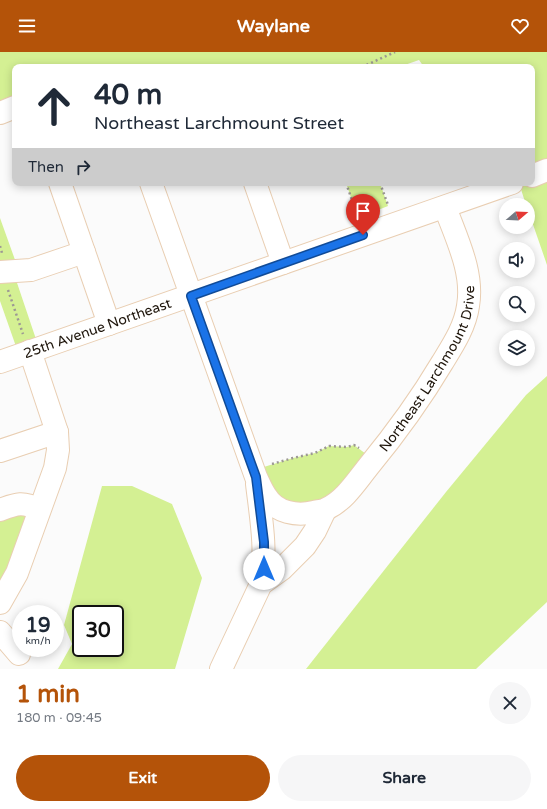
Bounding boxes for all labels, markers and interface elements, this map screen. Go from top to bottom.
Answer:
icon: menu [16,15,38,37]
text: Waylane [237,15,310,37]
icon: heart [509,15,531,37]
text: 40 m [94,78,162,112]
icon: ahead [28,80,80,132]
text: Northeast Larchmount Street [94,112,344,134]
icon: right [72,156,94,178]
text: Then [28,158,64,176]
pin [346,194,380,235]
north arrow [499,198,535,234]
map controls [499,198,535,366]
icon: arrive [352,200,374,222]
button: sound [499,242,535,278]
street label: Northeast Larchmount Drive [375,285,478,455]
button: search [499,286,535,322]
street label: 25th Avenue Northeast [21,294,174,362]
button: layers [499,330,535,366]
position arrow [243,548,285,590]
speed limit sign: 30 [72,605,124,657]
text: 19 [25,614,51,638]
text: km/h [25,635,51,647]
text: 1 min [16,680,80,709]
button: close [489,682,531,724]
text: 180 m · 09:45 [16,710,102,726]
button: Exit [16,755,270,801]
button: Share [278,755,531,801]

